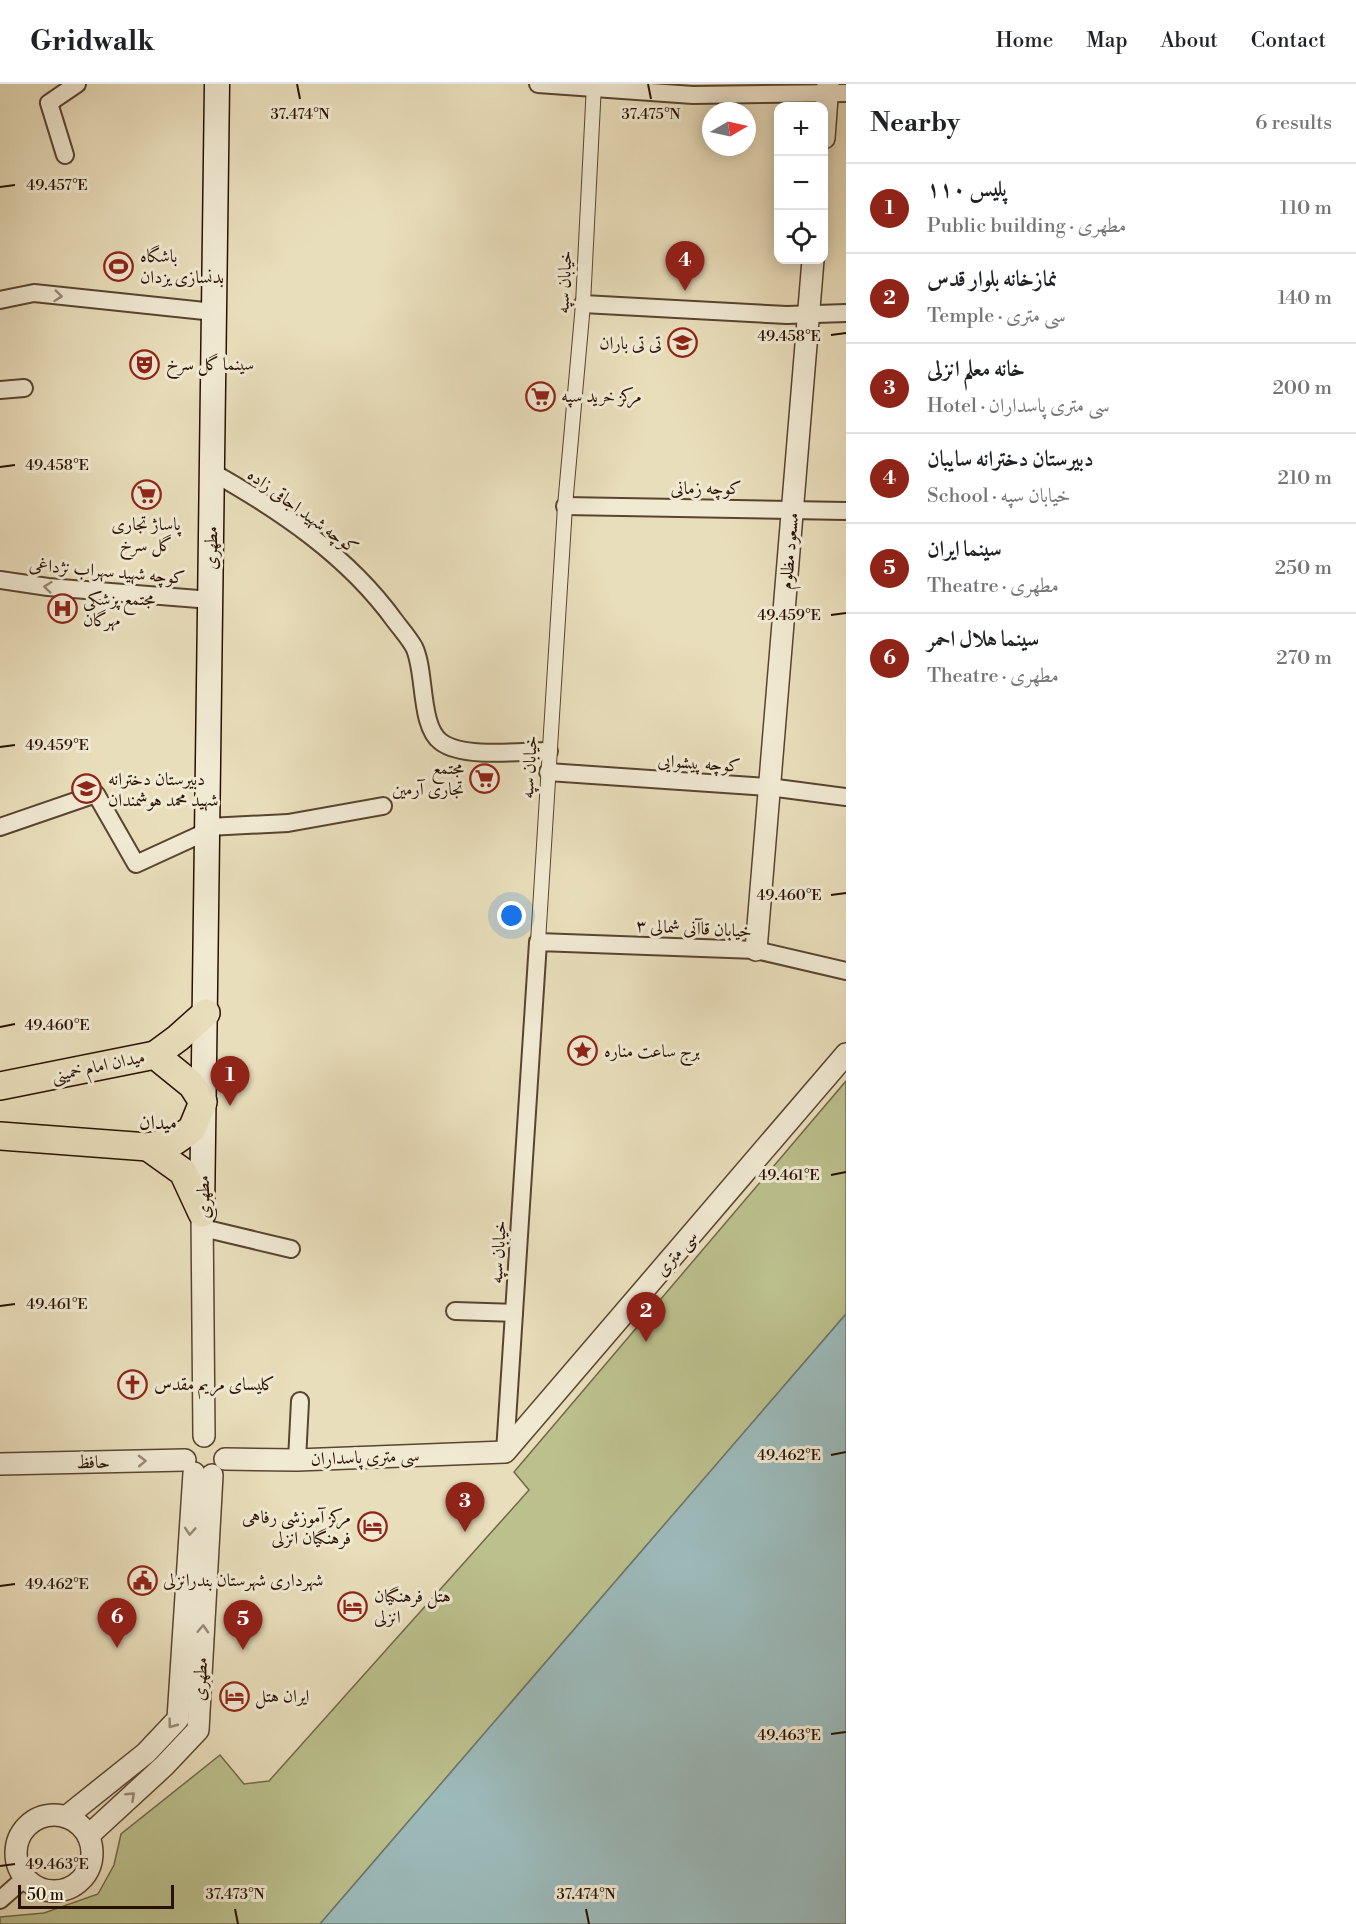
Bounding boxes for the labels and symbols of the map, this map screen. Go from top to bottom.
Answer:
north arrow [702,102,756,156]
text: 37.474°N [270,105,330,124]
text: 37.475°N [622,105,680,124]
text: 49.457°E [26,176,88,195]
pin: 4 [666,242,704,291]
place label: باشگاه بدنسازی یزدان [140,244,224,289]
sports icon: باشگاه بدنسازی یزدان [103,250,135,282]
street label: خیابان سپه [551,250,578,314]
one-way arrow [53,289,62,302]
school or university icon: تی تی باران [667,327,699,359]
text: 49.458°E [757,327,821,346]
place label: تی تی باران [599,332,662,355]
theatre icon: سینما گل سرخ [129,348,161,380]
place label: سینما گل سرخ [166,353,254,380]
supermarket icon: مرکز خرید سپه [524,380,556,412]
place label: مرکز خرید سپه [561,385,642,409]
text: 49.458°E [25,456,89,475]
street label: کوچه شهید اجاقی زاده [242,463,363,560]
street label: کوچه زمانی [670,477,742,501]
supermarket icon: پاساژ تجاری گل سرخ [130,479,162,511]
street label: مسعود مظلوم [775,512,808,591]
place label: پاساژ تجاری گل سرخ [111,513,182,561]
street label: مطهری [200,526,223,570]
street label: کوچه شهید سهراب نژداغی [28,553,186,591]
one-way arrow [43,581,52,593]
place label: مجتمع پزشکی مهرگان [83,588,155,632]
hospital icon: مجتمع پزشکی مهرگان [46,593,78,625]
text: 49.459°E [757,606,821,625]
street label: خیابان سپه [516,735,543,799]
text: 49.459°E [25,736,89,755]
street label: کوچه پیشوایی [657,749,741,779]
place label: مجتمع تجاری آرمین [392,757,464,801]
supermarket icon: مجتمع تجاری آرمین [469,762,501,794]
place label: دبیرستان دخترانه شهید محمد هوشمندان [108,768,218,812]
school or university icon: دبیرستان دخترانه شهید محمد هوشمندان [71,773,103,805]
text: 49.460°E [756,886,822,905]
your location [497,901,526,930]
street label: خیابان قاآنی شمالی ۳ [635,914,752,943]
text: 49.460°E [24,1016,90,1035]
place icon: برج ساعت مناره [567,1035,599,1067]
place label: برج ساعت مناره [604,1040,700,1067]
street label: میدان امام خمینی [49,1045,148,1092]
pin: 1 [210,1056,250,1106]
district label: میدان [139,1111,177,1136]
text: 49.461°E [758,1166,820,1185]
street label: مطهری [192,1175,215,1219]
street label: خیابان سپه [485,1220,512,1284]
street label: سی متری [650,1226,703,1282]
pin: 2 [626,1292,666,1342]
text: 49.461°E [26,1295,88,1314]
church icon: کلیسای مریم مقدس [117,1368,149,1400]
place label: کلیسای مریم مقدس [154,1373,275,1400]
street label: سی متری پاسداران [310,1444,420,1472]
text: 49.462°E [757,1446,821,1465]
street label: حافظ [76,1451,110,1474]
one-way arrow [138,1455,147,1467]
pin: 3 [446,1482,484,1532]
place label: مرکز آموزشی رفاهی فرهنگیان انزلی [242,1506,351,1550]
hotel icon: مرکز آموزشی رفاهی فرهنگیان انزلی [356,1511,388,1543]
one-way arrow [184,1527,197,1536]
public building icon: شهرداری شهرستان بندرانزلی [126,1564,158,1596]
place label: شهرداری شهرستان بندرانزلی [163,1569,323,1592]
text: 49.462°E [25,1575,89,1594]
place label: هتل فرهنگیان انزلی [374,1585,451,1629]
hotel icon: هتل فرهنگیان انزلی [337,1590,369,1622]
pin: 6 [98,1598,136,1648]
pin: 5 [224,1600,262,1650]
one-way arrow [197,1625,210,1634]
street label: مطهری [188,1657,213,1702]
hotel icon: ایران هتل [218,1680,250,1712]
place label: ایران هتل [255,1685,310,1709]
one-way arrow [168,1717,179,1728]
text: 49.463°E [757,1726,821,1745]
one-way arrow [124,1793,135,1804]
text: 49.463°E [25,1855,89,1874]
scale bar [18,1882,174,1910]
text: 37.473°N [205,1885,265,1904]
text: 37.474°N [556,1885,616,1904]

